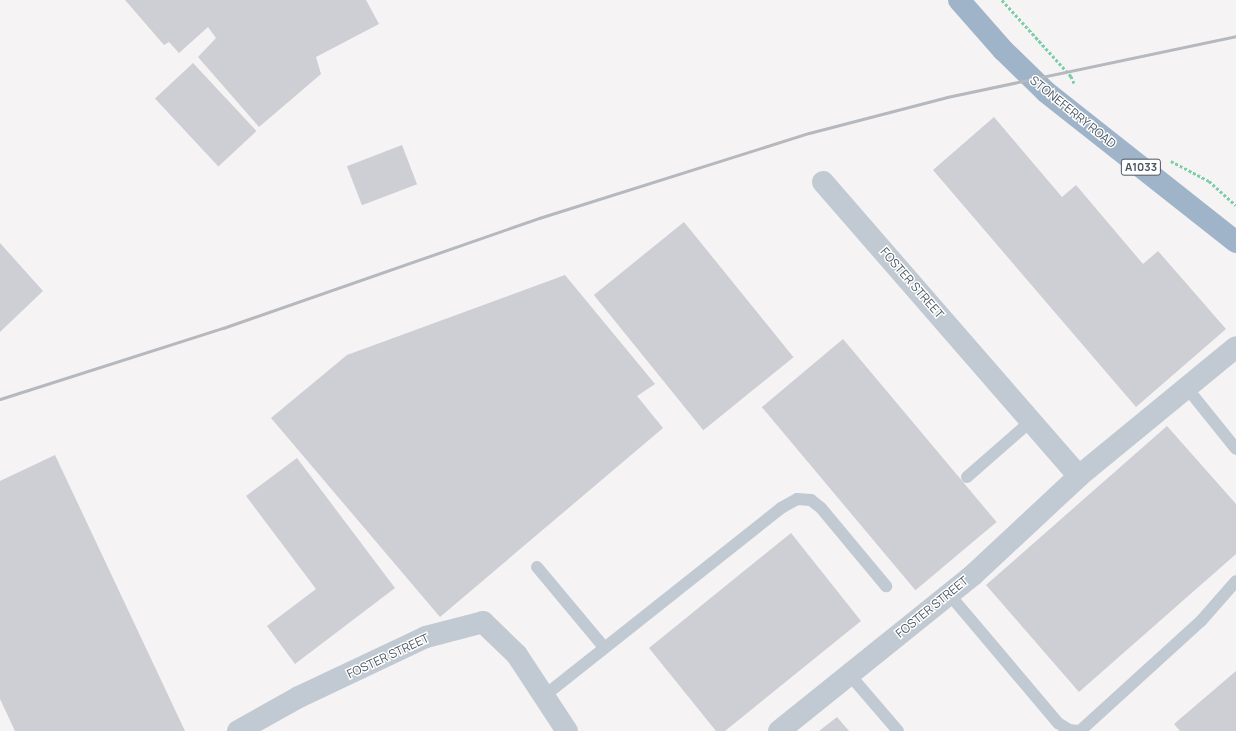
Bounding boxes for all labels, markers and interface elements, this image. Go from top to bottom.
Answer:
street label: STONEFERRY ROAD [1027,73,1119,151]
road number: A1033 [1120,158,1162,176]
street label: FOSTER STREET [877,245,947,321]
street label: FOSTER STREET [893,573,971,641]
street label: FOSTER STREET [345,631,431,681]

